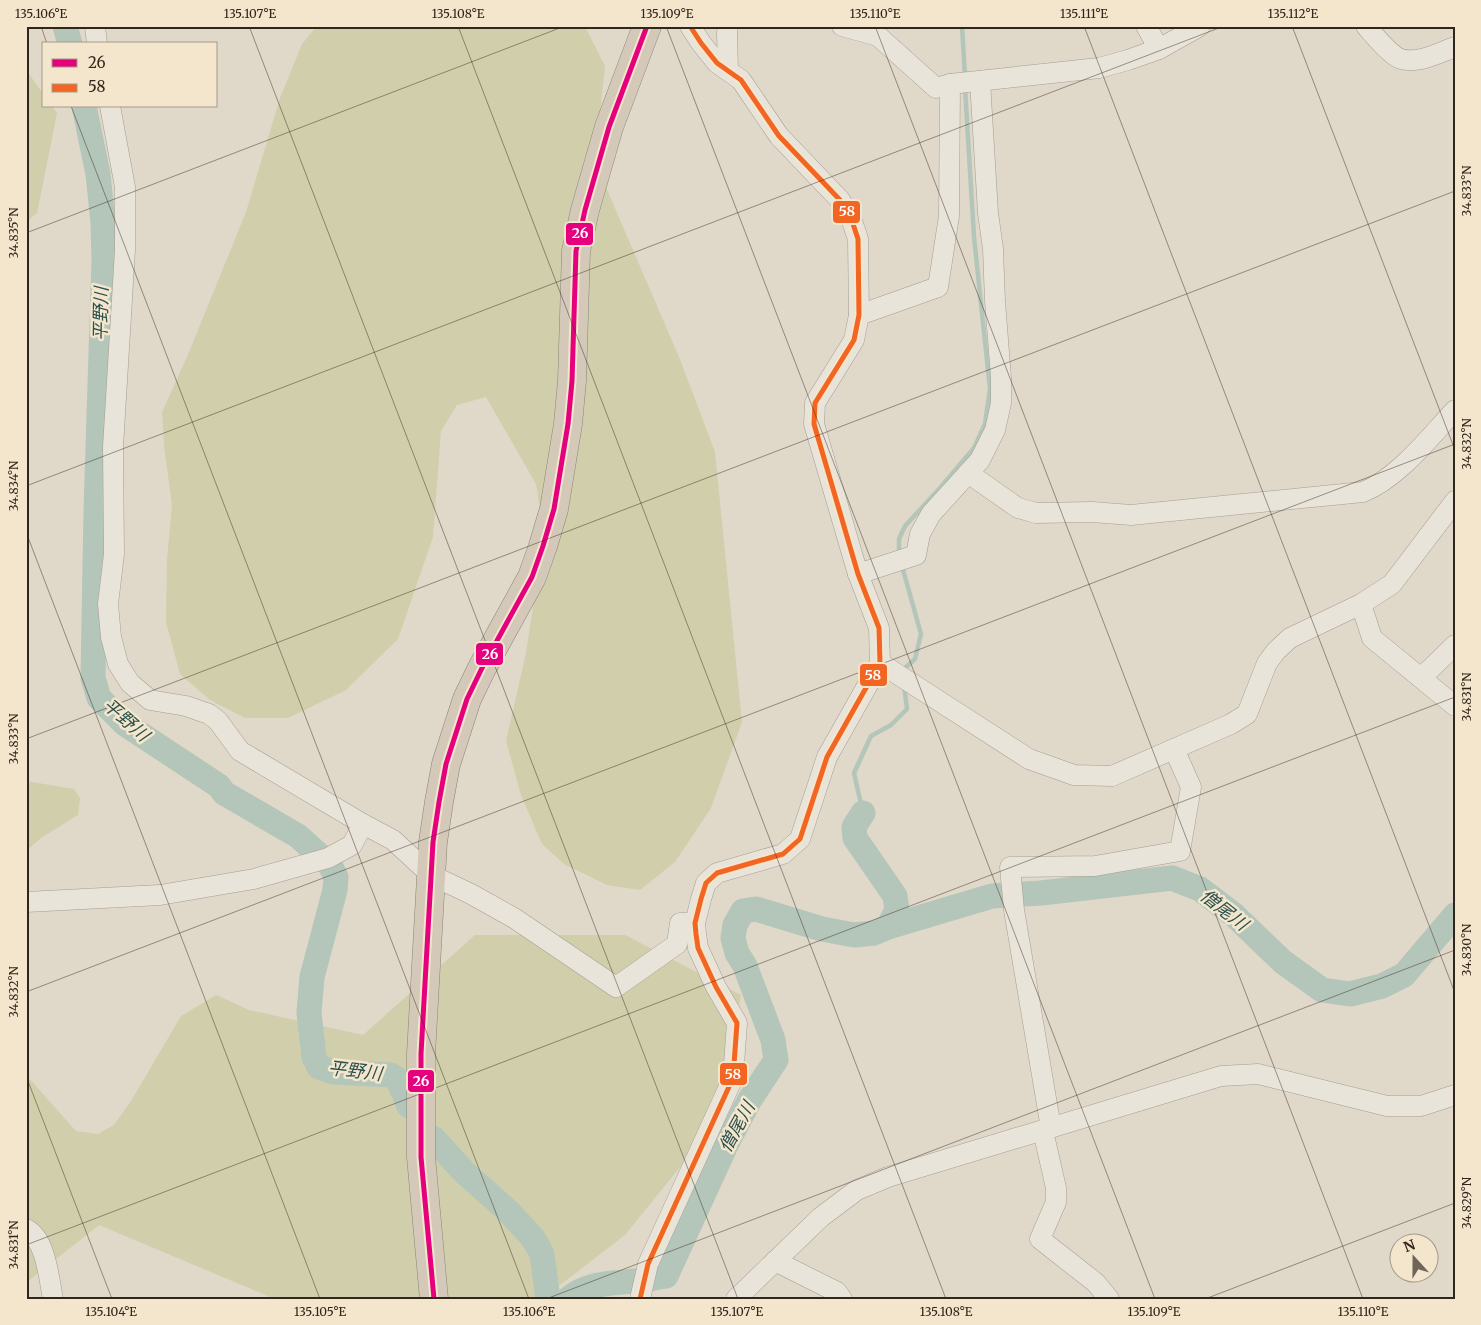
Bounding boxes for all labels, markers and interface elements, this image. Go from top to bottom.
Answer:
text: 135.106°E [15,6,67,21]
text: 135.107°E [224,6,277,21]
text: 135.108°E [432,6,485,21]
text: 135.109°E [641,6,694,21]
text: 135.110°E [850,6,901,21]
text: 135.111°E [1060,6,1108,21]
text: 135.112°E [1268,6,1319,21]
legend [42,42,218,108]
text: 26 [88,53,106,72]
text: 58 [88,77,105,96]
text: 34.833°N [1459,165,1474,216]
line badge: 58 [832,200,861,224]
text: 58 [839,202,856,220]
text: 34.835°N [6,207,21,258]
line badge: 26 [565,222,594,246]
text: 26 [572,224,589,242]
water label: 平野川 [89,285,113,341]
text: 34.832°N [1459,418,1474,470]
text: 34.834°N [6,460,21,511]
line badge: 26 [475,642,504,666]
text: 26 [482,645,499,663]
line badge: 58 [859,663,888,687]
text: 58 [865,666,882,684]
text: 34.831°N [1459,672,1474,722]
water label: 平野川 [98,693,156,747]
text: 34.833°N [6,713,21,764]
water label: 僧尾川 [1196,884,1254,937]
text: 34.830°N [1459,923,1474,976]
text: 34.832°N [6,966,21,1018]
water label: 平野川 [327,1056,385,1085]
line badge: 58 [719,1062,748,1086]
text: 58 [725,1065,742,1083]
line badge: 26 [407,1069,435,1093]
text: 26 [413,1072,430,1090]
water label: 僧尾川 [713,1096,761,1156]
text: 34.829°N [1459,1176,1474,1229]
text: 34.831°N [6,1220,21,1270]
north arrow [1388,1232,1438,1282]
text: N [1401,1235,1418,1256]
text: 135.104°E [85,1304,137,1319]
text: 135.105°E [294,1304,346,1319]
text: 135.106°E [503,1304,555,1319]
text: 135.107°E [711,1304,764,1319]
text: 135.108°E [920,1304,973,1319]
text: 135.109°E [1128,1304,1181,1319]
text: 135.110°E [1338,1304,1389,1319]

